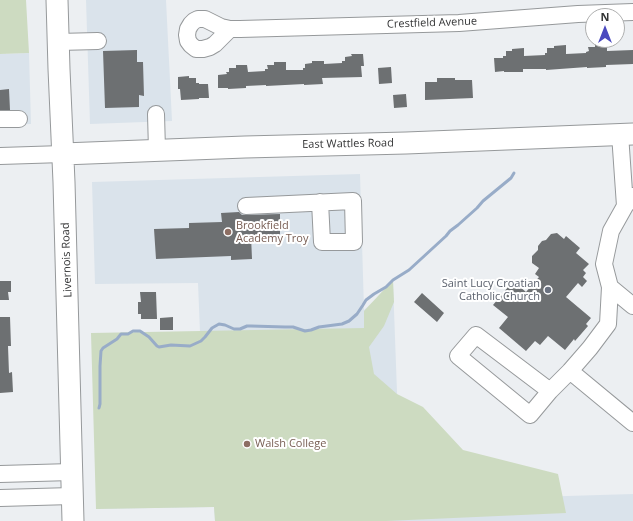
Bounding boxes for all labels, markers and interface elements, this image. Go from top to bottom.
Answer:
north arrow [585,8,625,48]
text: N [601,9,609,24]
street label: Crestfield Avenue [387,15,477,31]
street label: East Wattles Road [302,137,394,151]
place label: Brookfield Academy Troy [236,219,308,245]
street label: Livernois Road [59,222,75,298]
marker: Brookfield Academy Troy [223,227,233,237]
place label: Saint Lucy Croatian Catholic Church [442,277,540,303]
marker: Saint Lucy Croatian Catholic Church [543,285,553,295]
place label: Walsh College [255,437,326,451]
marker: Walsh College [242,439,252,449]

